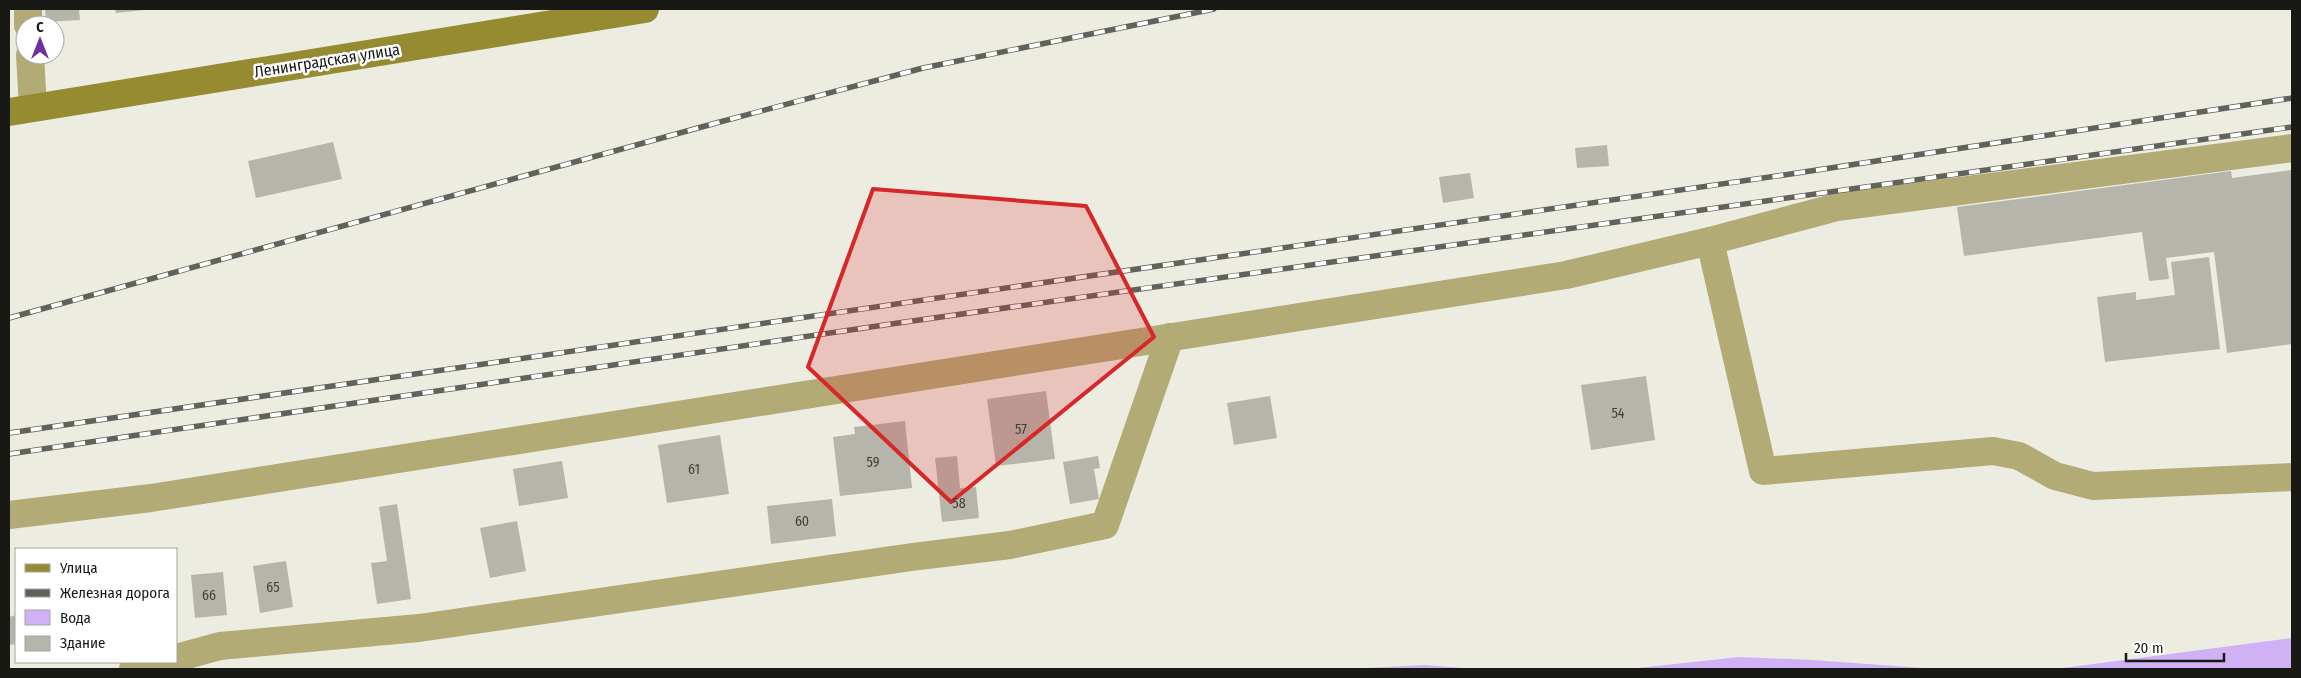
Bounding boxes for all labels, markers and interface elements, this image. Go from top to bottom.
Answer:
north arrow [15,15,65,65]
text: С [36,19,44,36]
street label: Ленинградская улица [253,40,401,81]
house number: 54 [1611,405,1625,422]
house number: 57 [1015,421,1027,438]
house number: 59 [866,454,880,471]
house number: 61 [688,461,700,478]
house number: 58 [952,495,966,512]
house number: 60 [795,513,809,530]
legend [15,548,178,663]
text: Улица [59,559,98,577]
house number: 65 [266,579,280,596]
text: Железная дорога [60,584,170,602]
house number: 66 [202,587,216,604]
text: Вода [60,609,91,627]
scale bar [2126,630,2224,662]
text: Здание [60,634,106,652]
text: 20 m [2134,639,2164,657]

